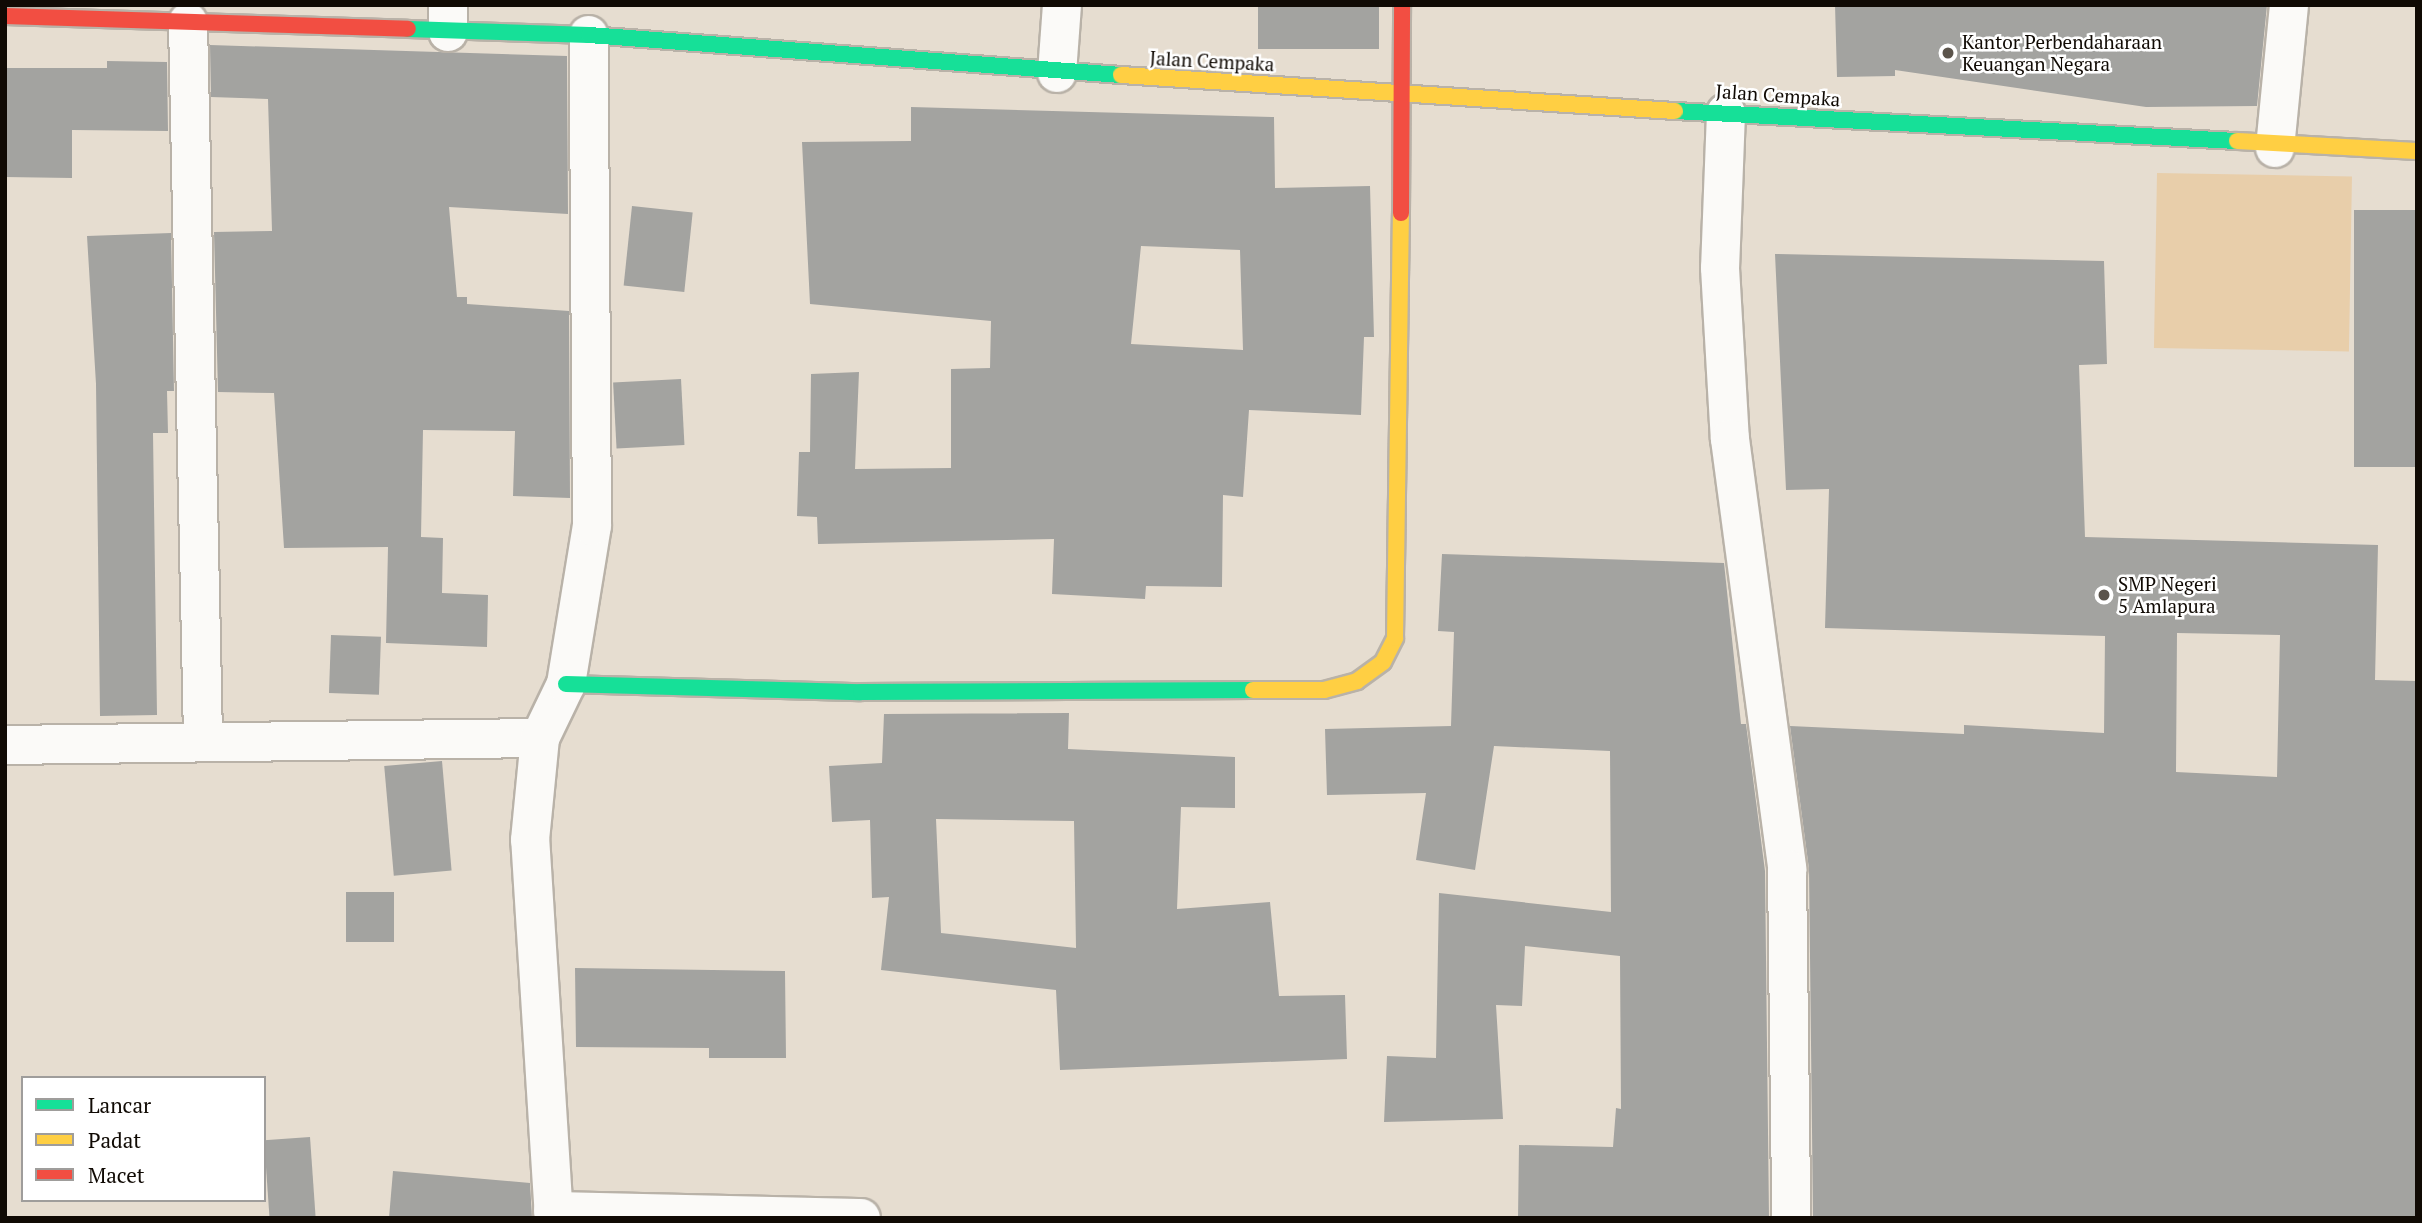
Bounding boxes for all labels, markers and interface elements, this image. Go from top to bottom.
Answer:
place label: Kantor Perbendaharaan Keuangan Negara [1962,31,2162,75]
marker: Kantor Perbendaharaan Keuangan Negara [1940,45,1956,61]
street label: Jalan Cempaka [1149,46,1275,76]
street label: Jalan Cempaka [1715,79,1841,111]
place label: SMP Negeri 5 Amlapura [2118,573,2217,617]
marker: SMP Negeri 5 Amlapura [2096,587,2112,603]
legend [21,1076,266,1202]
text: Lancar [88,1091,151,1119]
text: Padat [88,1126,141,1154]
text: Macet [88,1161,145,1189]

